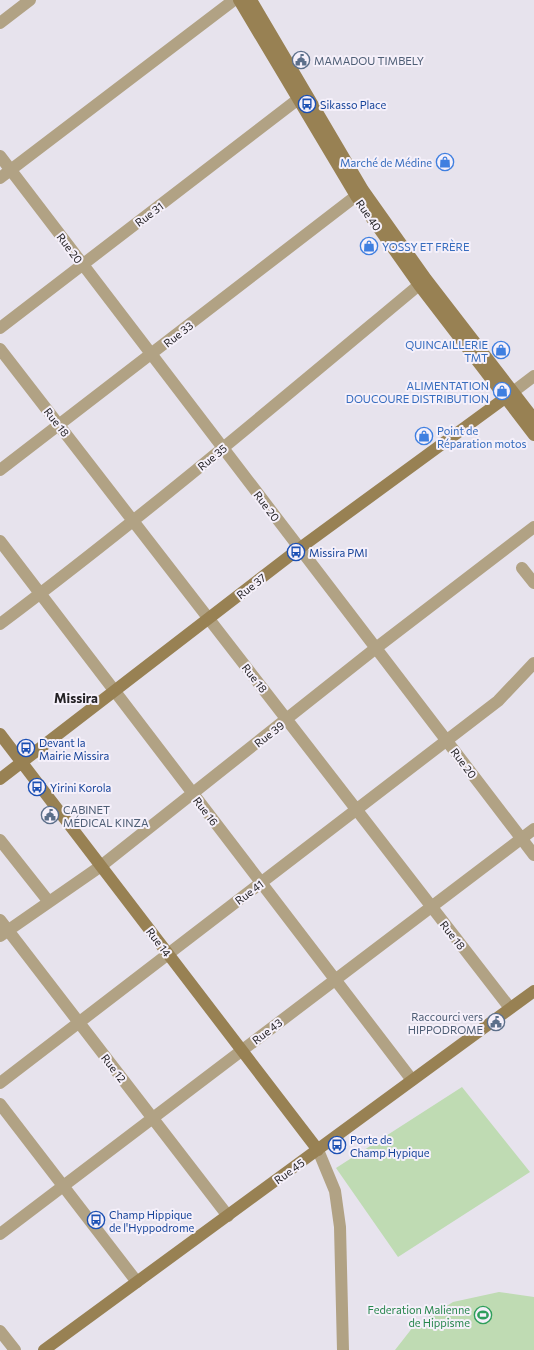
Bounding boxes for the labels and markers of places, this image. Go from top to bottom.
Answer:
public building icon: MAMADOU TIMBELY [291,50,311,70]
place label: MAMADOU TIMBELY [314,54,424,67]
bus stop icon: Sikasso Place [297,94,317,114]
place label: Sikasso Place [320,98,387,111]
shop icon: Marché de Médine [435,152,455,172]
place label: Marché de Médine [340,156,432,169]
shop icon: YOSSY ET FRÈRE [359,236,379,256]
place label: YOSSY ET FRÈRE [382,239,469,253]
place label: QUINCAILLERIE TMT [405,338,488,364]
shop icon: QUINCAILLERIE TMT [491,340,511,360]
place label: ALIMENTATION DOUCOURE DISTRIBUTION [346,379,489,405]
shop icon: ALIMENTATION DOUCOURE DISTRIBUTION [492,381,512,401]
place label: Point de Réparation motos [437,424,526,450]
shop icon: Point de Réparation motos [414,426,434,446]
bus stop icon: Missira PMI [286,542,306,562]
place label: Missira PMI [309,546,368,559]
place label: Devant la Mairie Missira [39,736,109,762]
bus stop icon: Devant la Mairie Missira [16,738,36,758]
bus stop icon: Yirini Korola [27,777,47,797]
place label: Yirini Korola [50,781,111,794]
place label: CABINET MÉDICAL KINZA [63,803,149,829]
public building icon: CABINET MÉDICAL KINZA [40,805,60,825]
place label: Raccourci vers HIPPODROME [408,1010,483,1036]
public building icon: Raccourci vers HIPPODROME [486,1012,506,1032]
place label: Porte de Champ Hypique [350,1133,430,1159]
bus stop icon: Porte de Champ Hypique [327,1135,347,1155]
place label: Champ Hippique de l'Hyppodrome [109,1208,195,1234]
bus stop icon: Champ Hippique de l'Hyppodrome [86,1210,106,1230]
place label: Federation Malienne de Hippisme [368,1303,470,1329]
sports icon: Federation Malienne de Hippisme [473,1305,493,1325]

